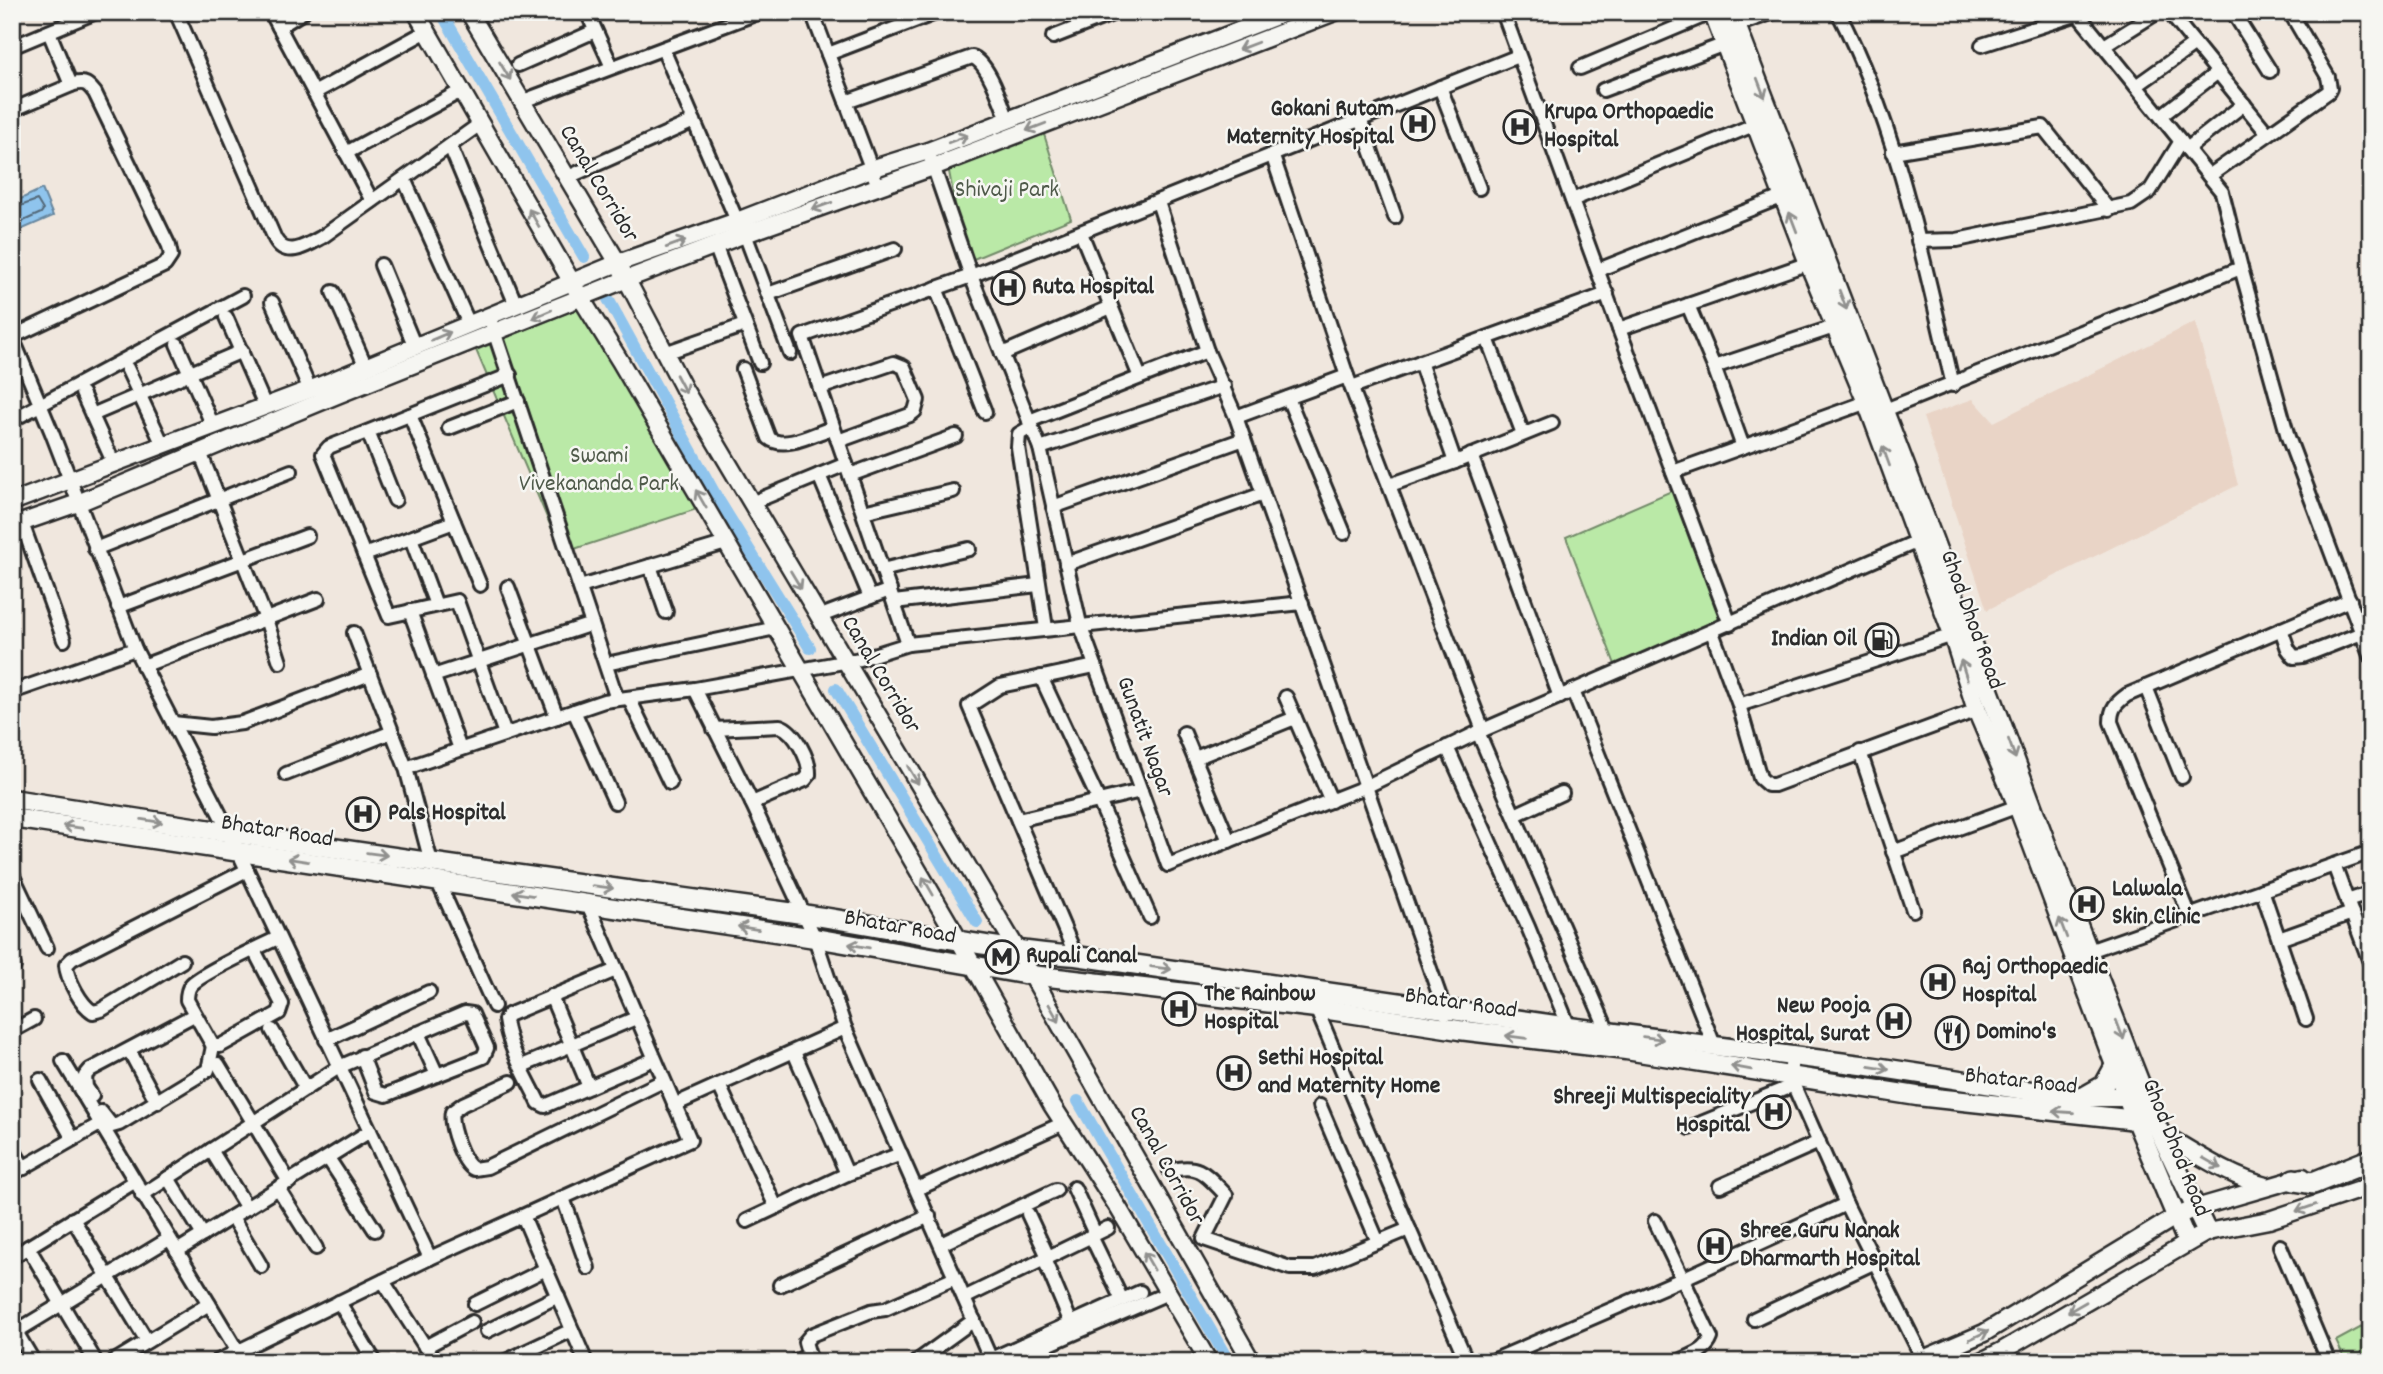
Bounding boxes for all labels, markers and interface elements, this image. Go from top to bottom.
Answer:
one-way arrow [1238,40,1260,53]
one-way arrow [498,60,512,80]
one-way arrow [1755,77,1768,99]
place label: Gokani Rutam Maternity Hospital [1226,93,1394,155]
place label: Krupa Orthopaedic Hospital [1544,96,1714,158]
hospital icon: Gokani Rutam Maternity Hospital [1399,105,1437,143]
hospital icon: Krupa Orthopaedic Hospital [1501,108,1539,146]
street label: Canal Corridor [549,119,647,250]
one-way arrow [1025,122,1047,134]
one-way arrow [946,132,968,145]
park label: Shivaji Park [955,174,1059,208]
one-way arrow [812,201,834,213]
one-way arrow [527,208,541,228]
one-way arrow [1786,212,1799,233]
one-way arrow [664,237,686,249]
hospital icon: Ruta Hospital [989,269,1027,307]
place label: Ruta Hospital [1032,271,1154,305]
one-way arrow [1837,289,1850,311]
one-way arrow [531,308,553,321]
one-way arrow [430,328,451,341]
one-way arrow [674,373,688,393]
park label: Swami Vivekananda Park [519,440,679,502]
one-way arrow [1879,446,1891,468]
one-way arrow [694,490,708,510]
street label: Ghod Dhod Road [1930,545,2012,695]
one-way arrow [789,569,803,589]
street label: Canal Corridor [831,610,929,741]
fuel station icon: Indian Oil [1863,621,1901,659]
place label: Indian Oil [1771,623,1857,657]
one-way arrow [1957,659,1970,681]
street label: Gunatit Nagar [1106,672,1182,802]
one-way arrow [2006,738,2019,760]
one-way arrow [906,765,920,785]
hospital icon: Pals Hospital [344,795,382,833]
place label: Pals Hospital [388,797,506,831]
street label: Bhatar Road [219,806,335,858]
one-way arrow [140,815,163,828]
one-way arrow [62,820,84,833]
one-way arrow [366,848,388,861]
one-way arrow [287,853,310,866]
place label: Lalwala Skin Clinic [2112,873,2201,935]
one-way arrow [921,876,935,896]
one-way arrow [591,880,613,893]
hospital icon: Lalwala Skin Clinic [2068,885,2106,923]
one-way arrow [512,888,534,901]
street label: Bhatar Road [841,901,959,955]
one-way arrow [2056,917,2069,939]
one-way arrow [737,921,759,934]
metro station icon: Rupali Canal [983,938,1021,976]
one-way arrow [848,939,871,952]
place label: Rupali Canal [1026,940,1137,974]
place label: Raj Orthopaedic Hospital [1962,951,2108,1013]
one-way arrow [1150,962,1172,975]
hospital icon: Raj Orthopaedic Hospital [1919,963,1957,1001]
place label: The Rainbow Hospital [1204,978,1316,1040]
street label: Bhatar Road [1403,979,1519,1029]
hospital icon: The Rainbow Hospital [1160,990,1198,1028]
place label: New Pooja Hospital, Surat [1736,990,1871,1052]
one-way arrow [1048,1002,1061,1023]
hospital icon: New Pooja Hospital, Surat [1875,1002,1913,1040]
restaurant icon: Domino's [1933,1014,1971,1052]
place label: Domino's [1976,1016,2057,1050]
one-way arrow [2114,1019,2127,1041]
one-way arrow [1505,1030,1527,1043]
one-way arrow [1642,1031,1664,1044]
place label: Sethi Hospital and Maternity Home [1258,1042,1441,1104]
hospital icon: Sethi Hospital and Maternity Home [1215,1054,1253,1092]
street label: Bhatar Road [1963,1059,2079,1105]
one-way arrow [1730,1061,1753,1074]
one-way arrow [1867,1062,1890,1075]
street label: Ghod Dhod Road [2132,1074,2218,1222]
place label: Shreeji Multispeciality Hospital [1553,1081,1751,1143]
hospital icon: Shreeji Multispeciality Hospital [1755,1093,1793,1131]
street label: Canal Corridor [1119,1100,1213,1232]
one-way arrow [2052,1105,2075,1118]
one-way arrow [2202,1157,2222,1171]
one-way arrow [2295,1202,2317,1215]
place label: Shree Guru Nanak Dharmarth Hospital [1740,1215,1920,1277]
hospital icon: Shree Guru Nanak Dharmarth Hospital [1696,1227,1734,1265]
one-way arrow [1142,1251,1156,1271]
one-way arrow [2068,1300,2088,1314]
one-way arrow [1968,1328,1989,1341]

